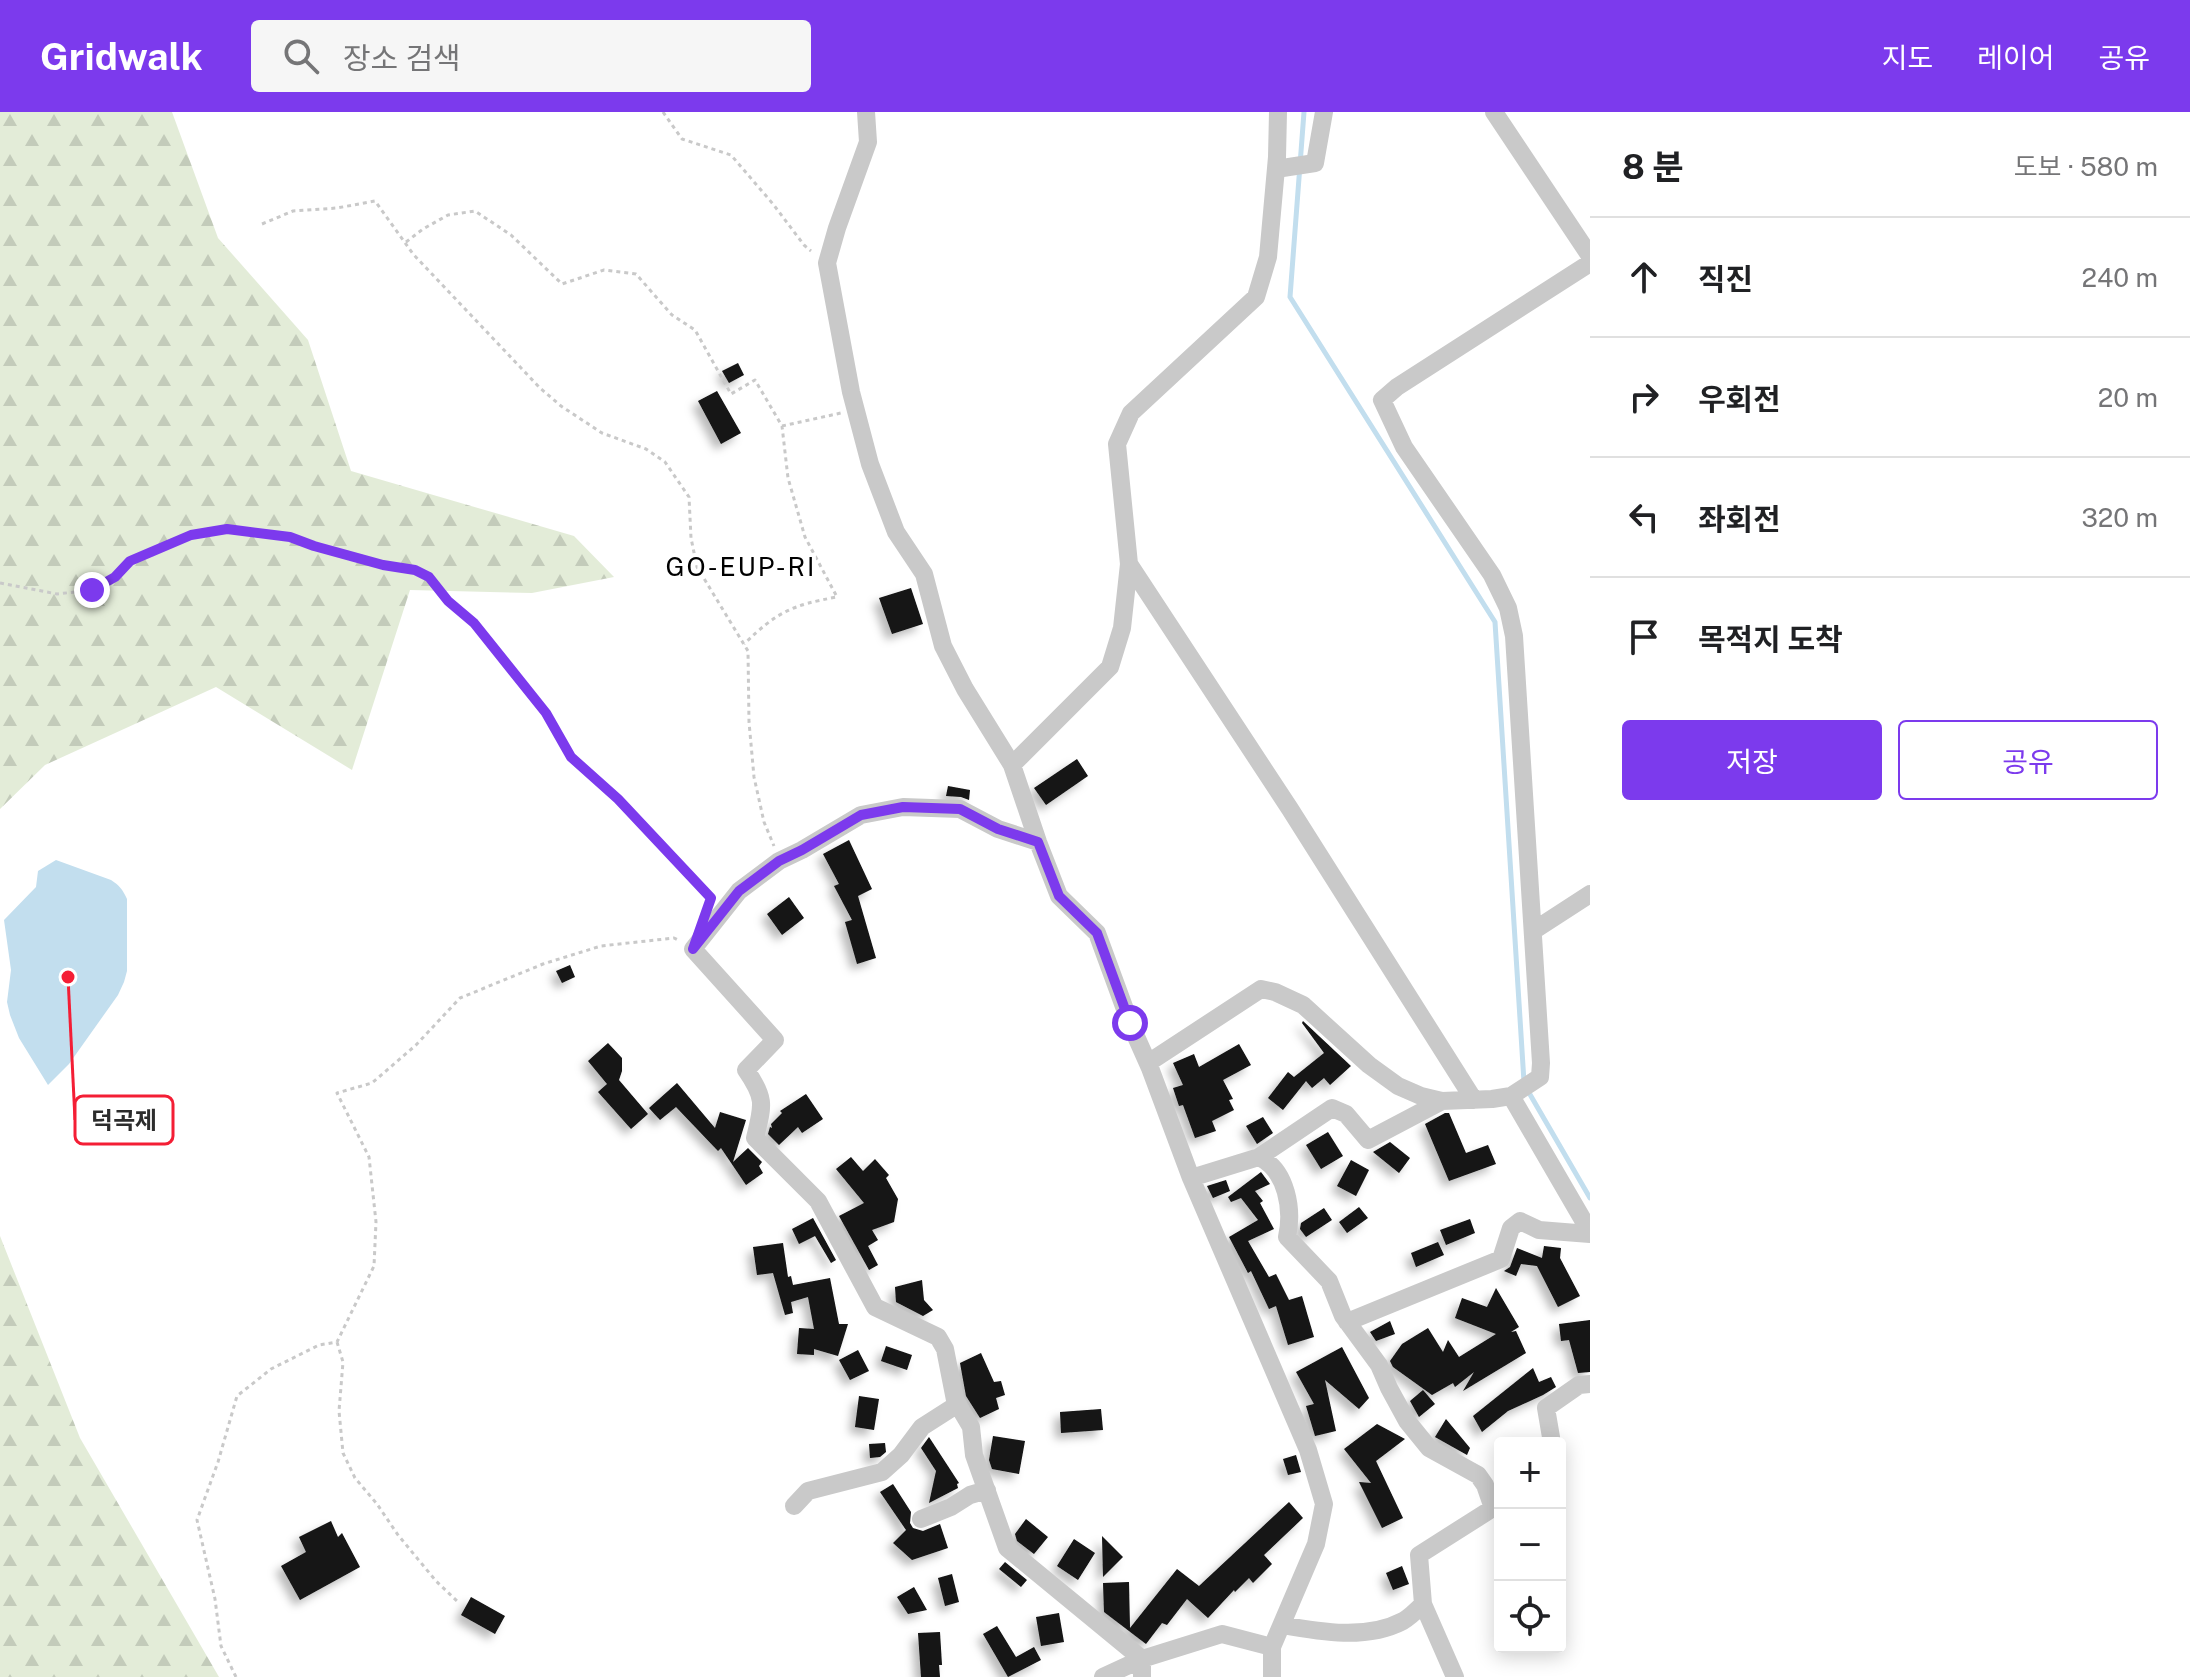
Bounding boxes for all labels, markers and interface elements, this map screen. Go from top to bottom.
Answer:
search box [251,20,811,92]
text: Gridwalk [40,34,203,79]
icon: search [279,34,323,78]
text: 장소 검색 [343,40,461,76]
text: 지도 [1882,41,1933,74]
text: 레이어 [1977,41,2054,74]
text: 공유 [2098,41,2150,74]
text: 8 분 [1622,147,1684,187]
text: 도보 · 580 m [2014,151,2158,182]
icon: ahead [1622,255,1666,299]
text: 직진 [1698,261,1753,297]
text: 240 m [2081,262,2158,293]
icon: right [1622,375,1666,419]
text: 우회전 [1698,381,1781,417]
text: 20 m [2098,382,2158,413]
icon: left [1622,495,1666,539]
text: 좌회전 [1698,501,1781,537]
text: 320 m [2081,502,2158,533]
district label: GO-EUP-RI [666,551,816,582]
route end [74,572,110,608]
icon: arrive [1622,615,1666,659]
text: 목적지 도착 [1698,621,1843,657]
button: 저장 [1622,720,1882,800]
button: 공유 [1898,720,2158,800]
route start [1112,1005,1148,1041]
callout: 덕곡제 [75,1096,173,1144]
text: 덕곡제 [91,1106,157,1134]
map controls [1494,1437,1566,1653]
button: + [1494,1437,1566,1509]
button: − [1494,1509,1566,1581]
button: locate [1494,1581,1566,1653]

